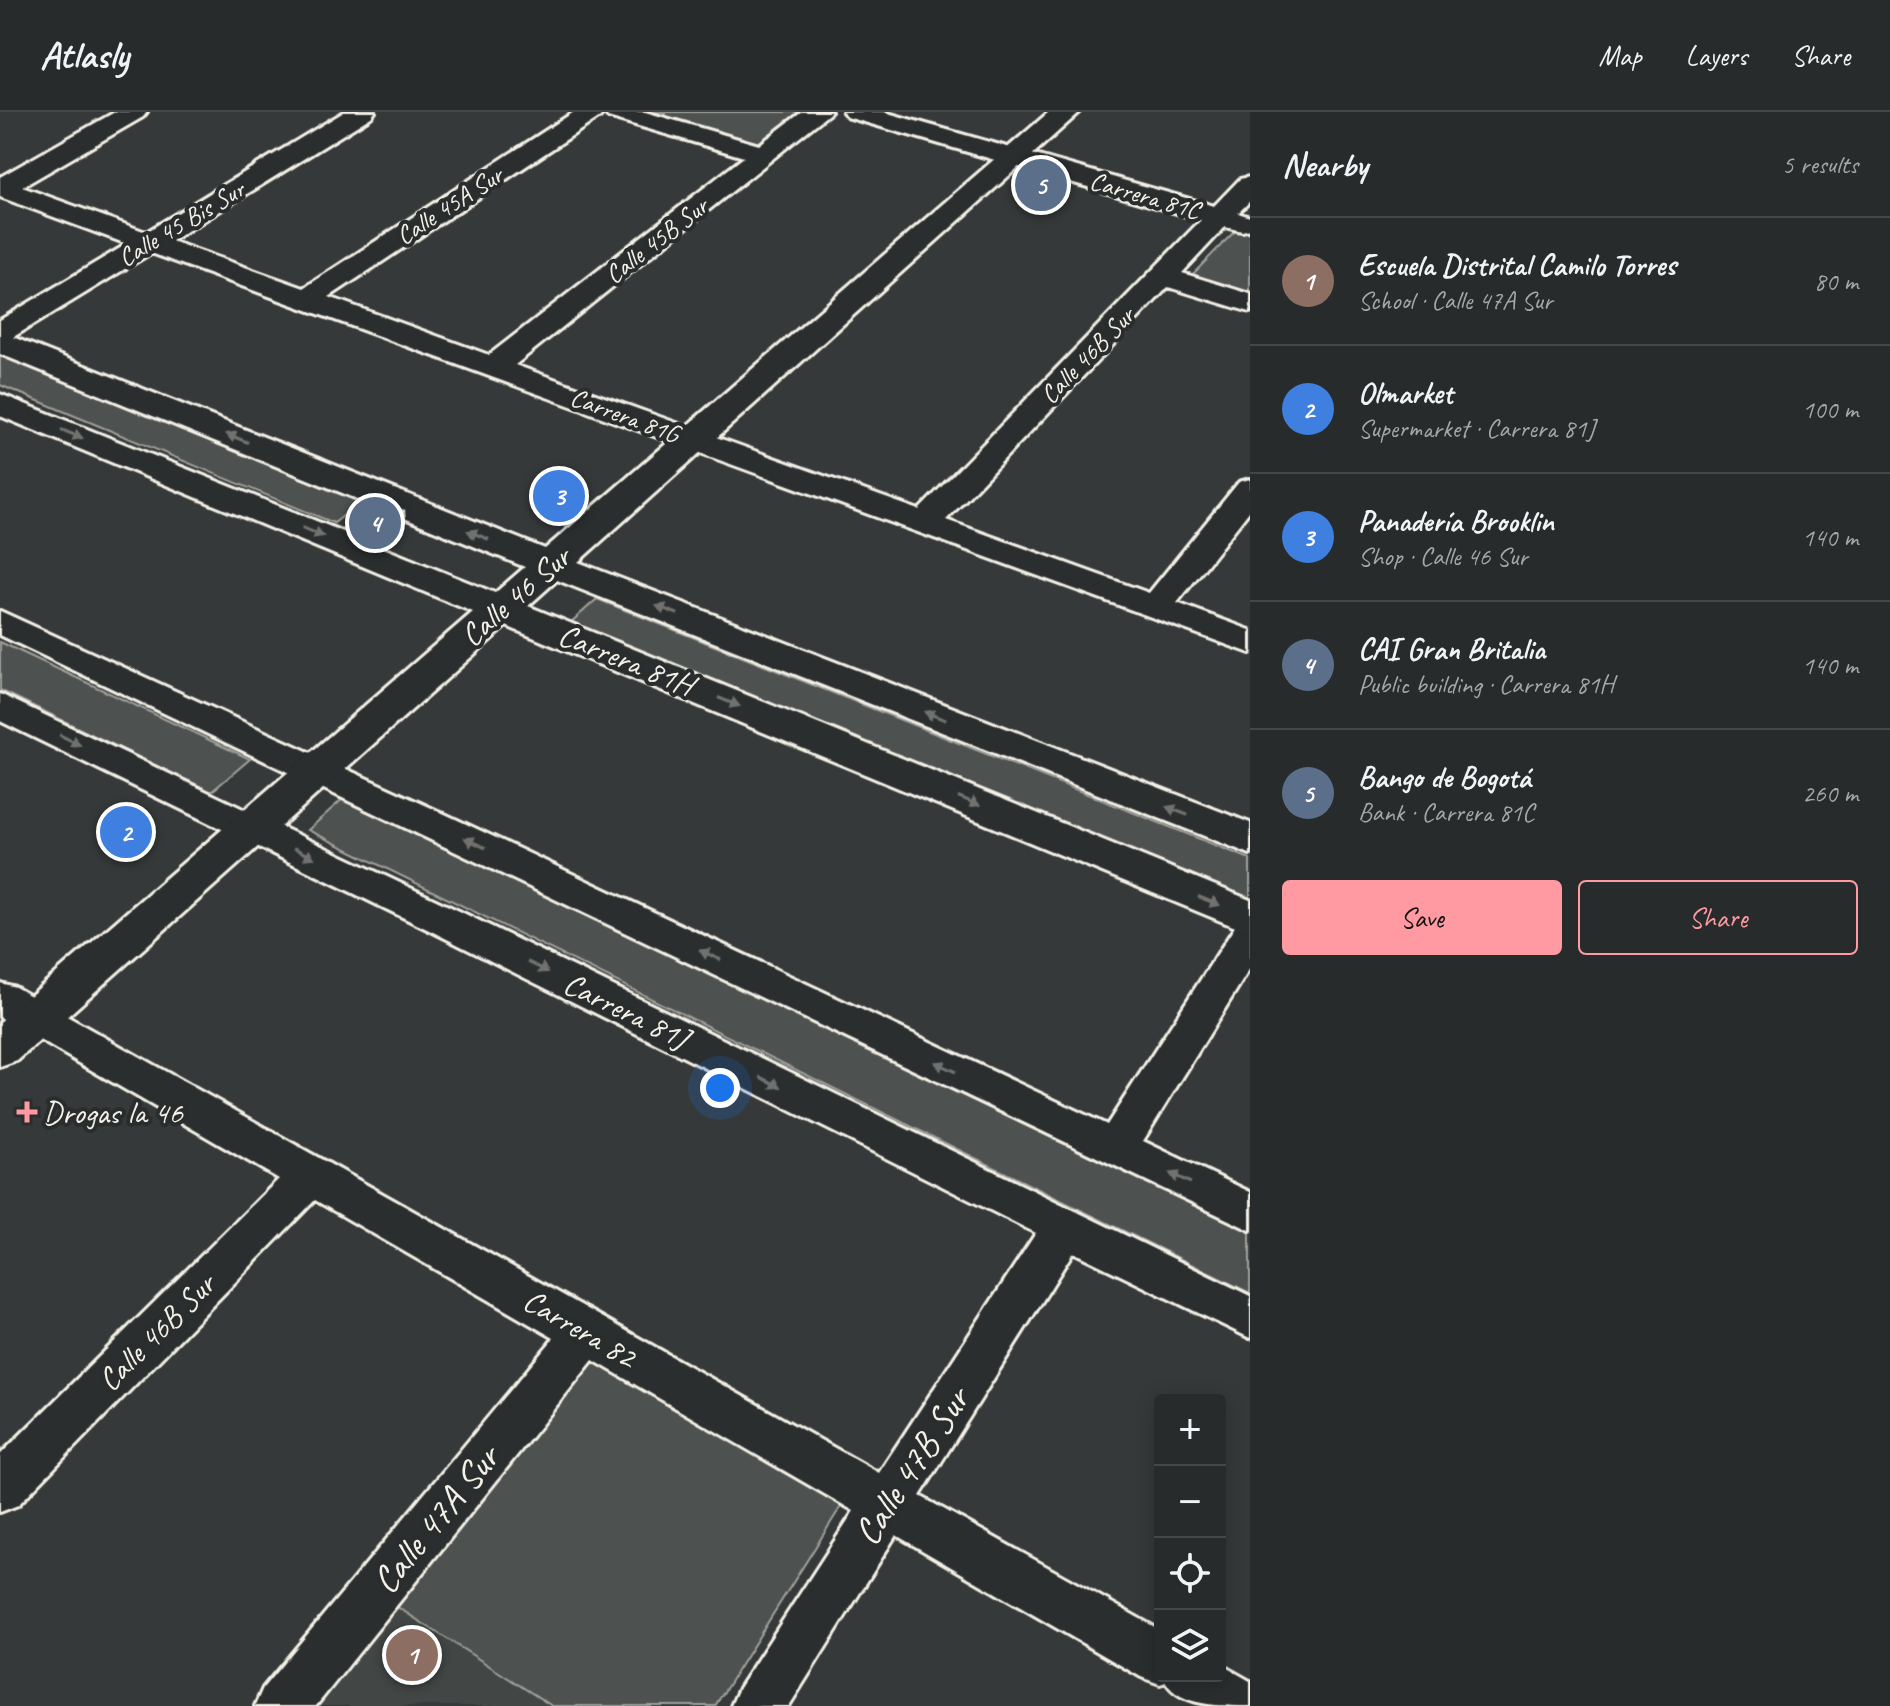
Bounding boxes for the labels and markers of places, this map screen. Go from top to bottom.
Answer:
pin: 5 [1015,155,1067,215]
pin: 3 [533,466,585,526]
pin: 4 [349,493,401,553]
pin: 2 [100,802,152,862]
place label: Drogas la 46 [43,1092,184,1133]
marker: Drogas la 46 [18,1103,36,1121]
pin: 1 [386,1625,438,1685]

